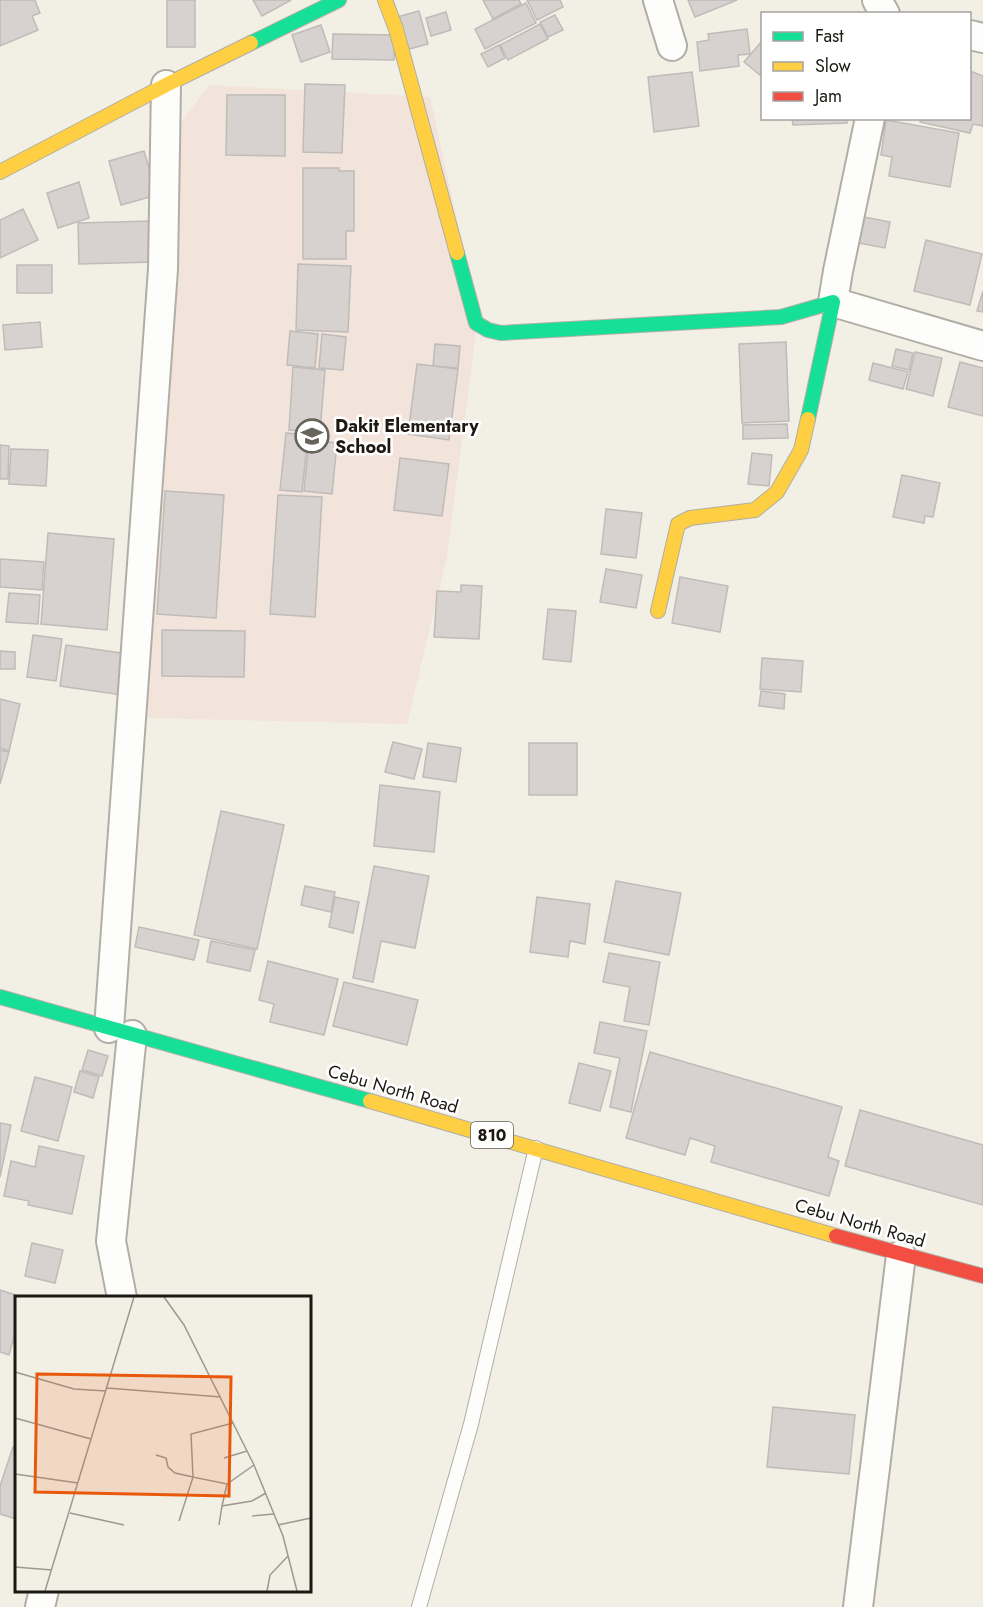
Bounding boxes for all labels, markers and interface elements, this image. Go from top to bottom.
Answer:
legend [761,12,971,120]
text: Fast [815,23,844,49]
text: Slow [815,53,852,79]
text: Jam [813,83,842,109]
place label: Dakit Elementary School [335,413,479,460]
school or university icon: Dakit Elementary School [294,418,330,454]
street label: Cebu North Road [325,1058,461,1120]
road number: 810 [471,1122,513,1148]
street label: Cebu North Road [792,1192,928,1254]
inset map [15,1296,310,1592]

